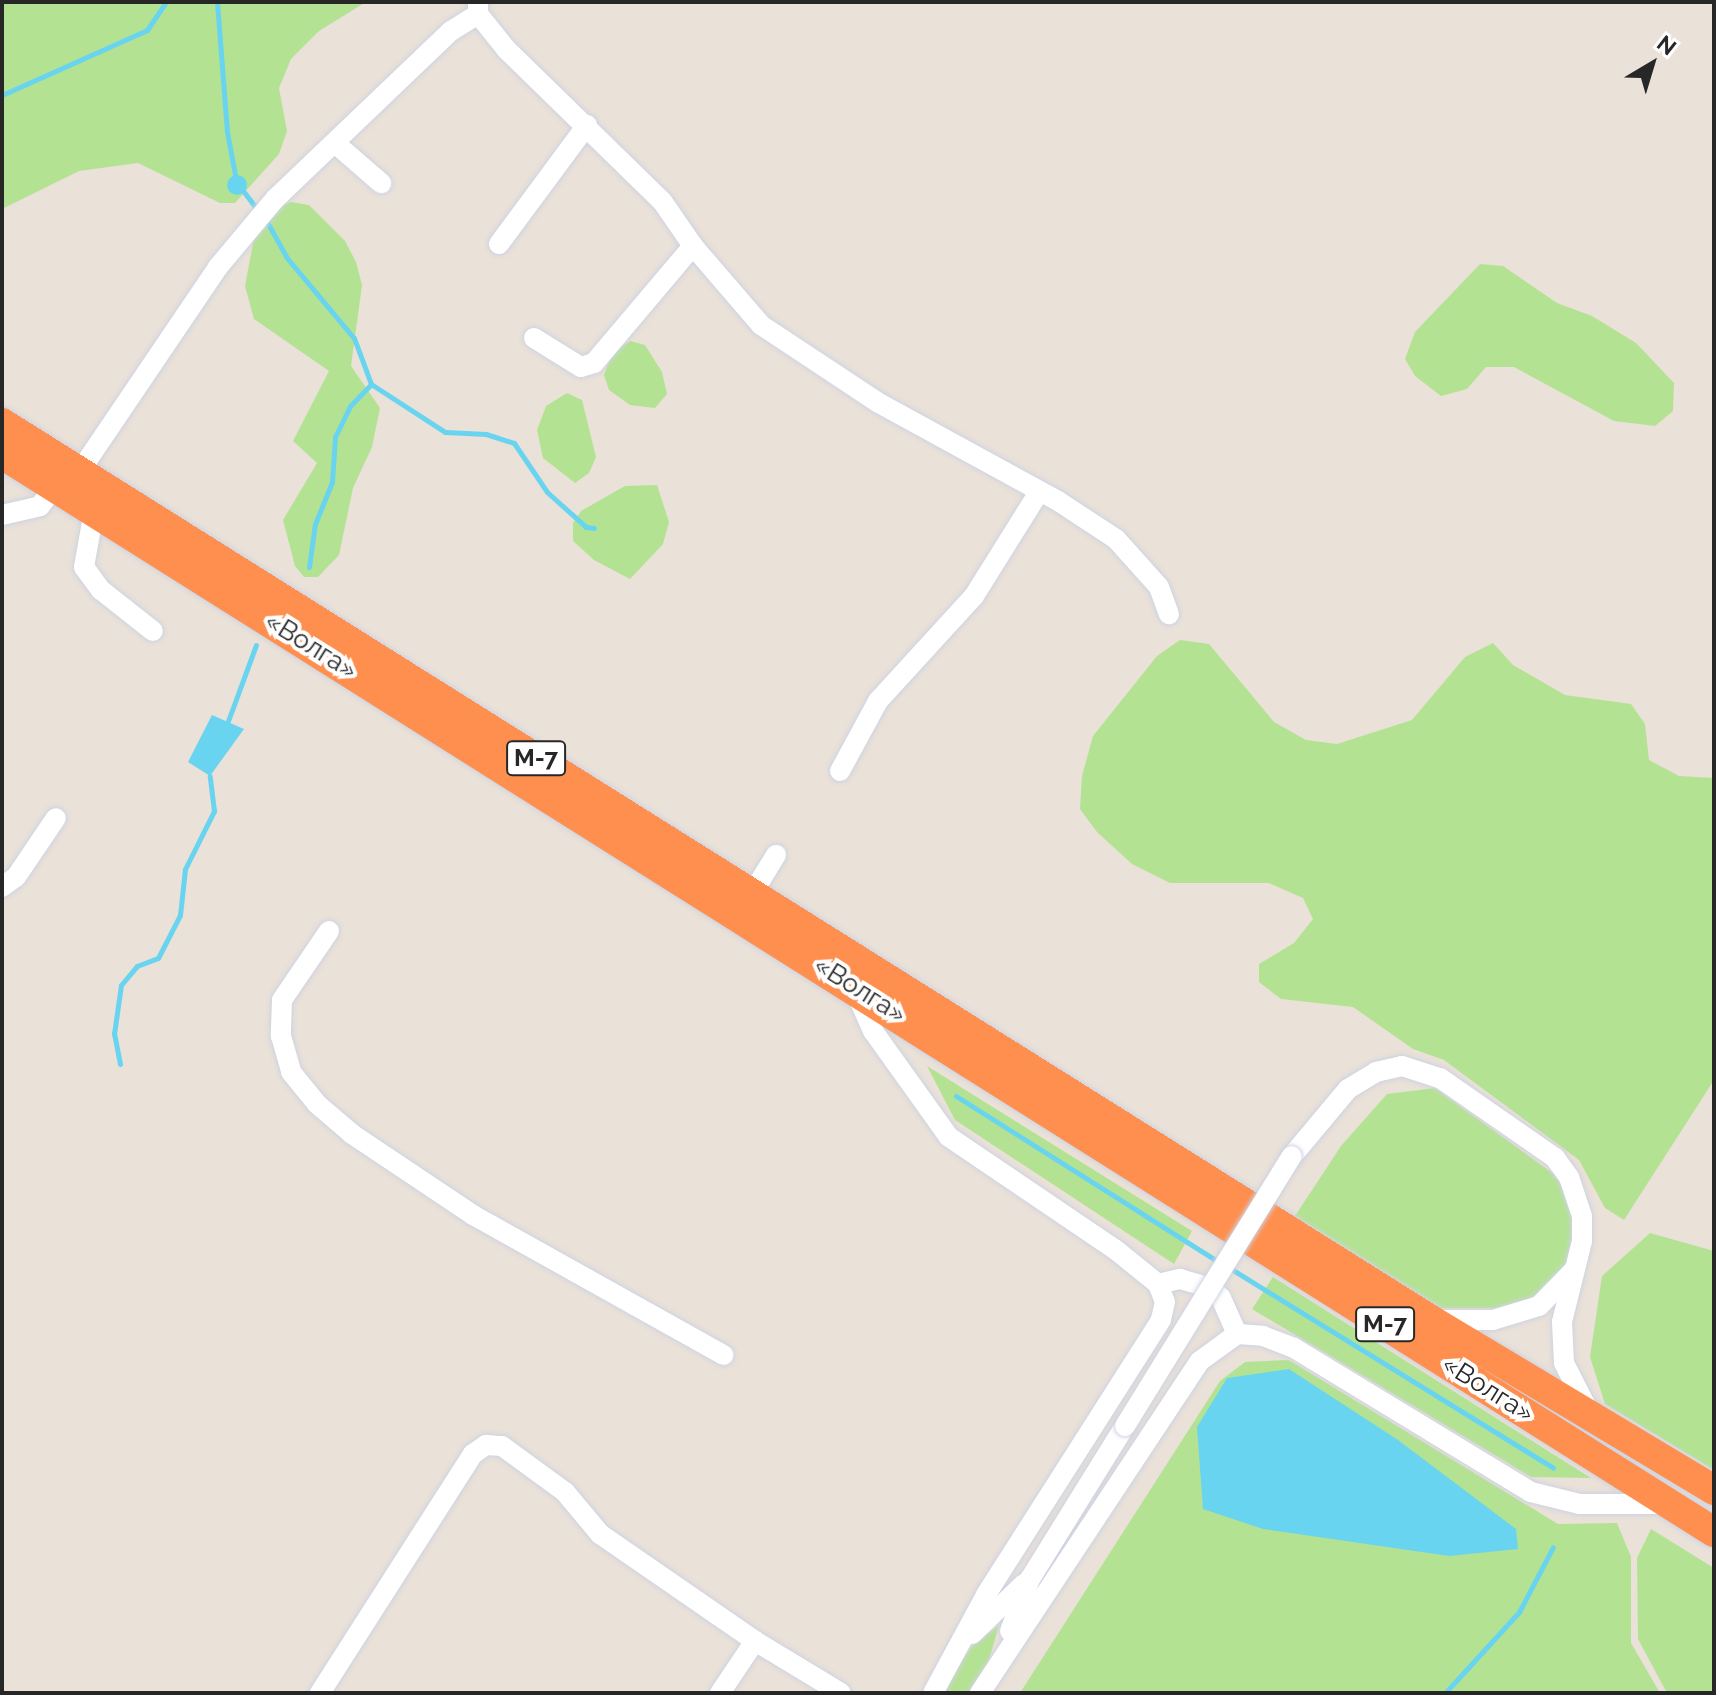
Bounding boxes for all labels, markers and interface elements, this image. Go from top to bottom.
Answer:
north arrow [1612,24,1692,104]
text: N [1652,30,1681,60]
street label: «Волга» [259,606,363,686]
road number: М-7 [506,738,566,778]
street label: «Волга» [808,950,912,1030]
road number: М-7 [1355,1304,1415,1344]
street label: «Волга» [1436,1349,1540,1429]

